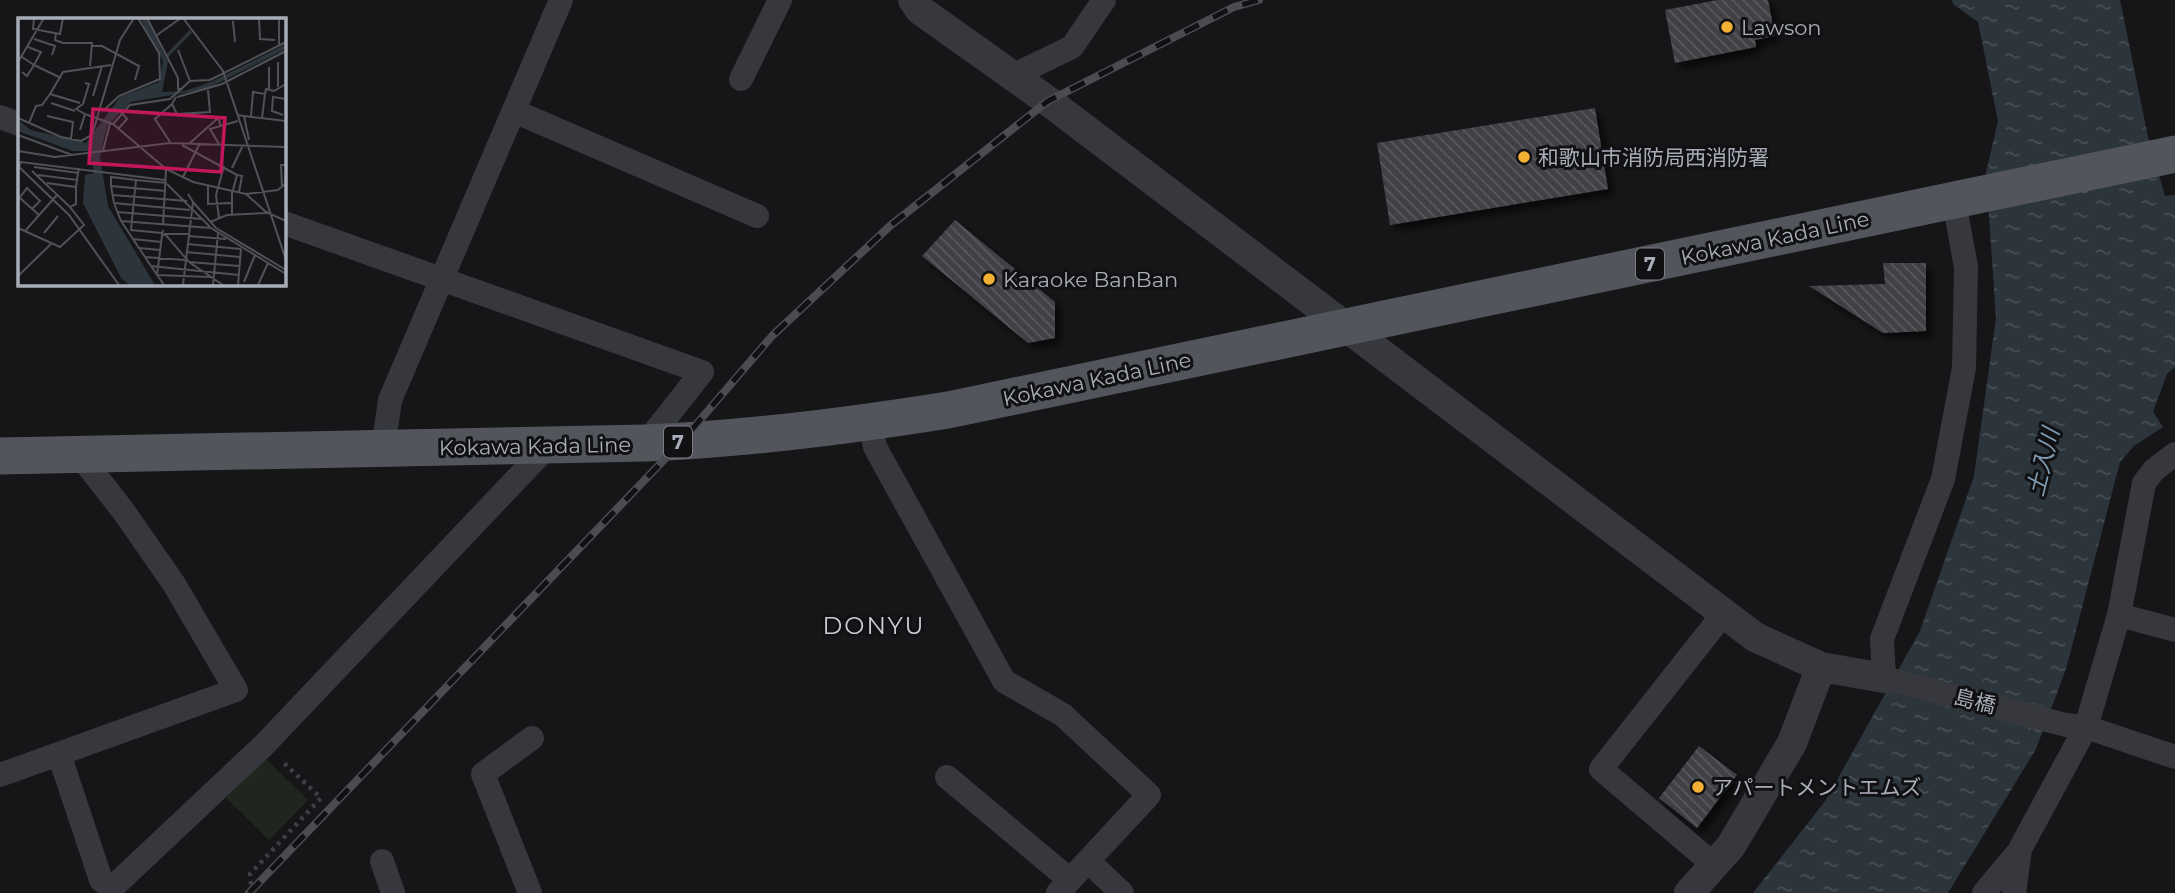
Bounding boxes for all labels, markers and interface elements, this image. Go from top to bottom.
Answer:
place label: Lawson [1741,15,1822,40]
inset map [18,18,285,285]
marker: Lawson [1719,19,1735,35]
place label: 和歌山市消防局西消防署 [1538,145,1769,170]
marker: 和歌山市消防局西消防署 [1516,149,1532,165]
street label: Kokawa Kada Line [1678,206,1872,270]
road number: 7 [1636,248,1664,280]
place label: Karaoke BanBan [1003,267,1178,292]
marker: Karaoke BanBan [981,271,997,287]
street label: Kokawa Kada Line [1000,347,1194,411]
water label: 土入川 [2021,422,2066,499]
road number: 7 [664,426,692,458]
street label: Kokawa Kada Line [439,432,631,460]
district label: DONYU [822,611,926,640]
street label: 島橋 [1952,684,1998,718]
place label: アパートメントエムズ [1712,775,1922,800]
marker: アパートメントエムズ [1690,779,1706,795]

